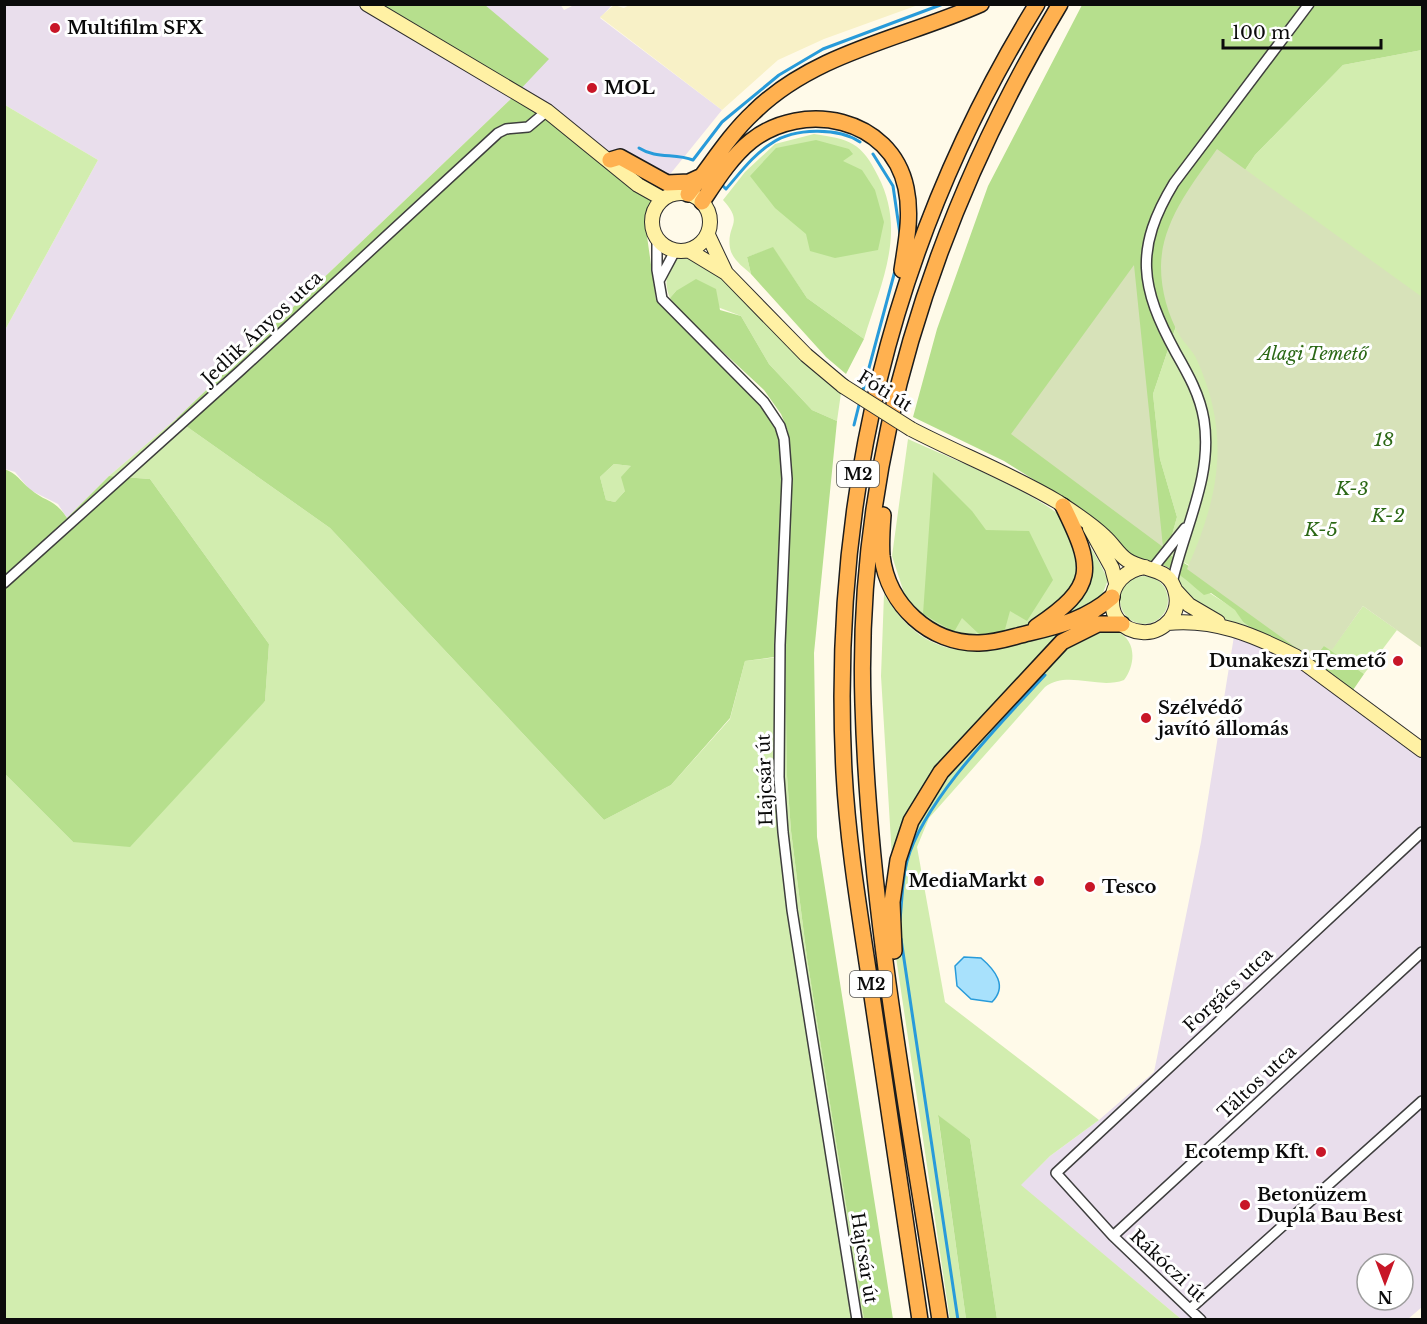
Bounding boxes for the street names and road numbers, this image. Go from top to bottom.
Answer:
street label: Jedlik Ányos utca [195,266,327,391]
street label: Fóti út [854,366,916,416]
road number: M2 [837,461,879,487]
street label: Hajcsár út [752,733,778,826]
street label: Forgács utca [1179,943,1277,1037]
road number: M2 [850,971,892,997]
street label: Táltos utca [1213,1040,1301,1124]
street label: Hajcsár út [846,1211,882,1305]
street label: Rákóczi út [1125,1225,1211,1307]

